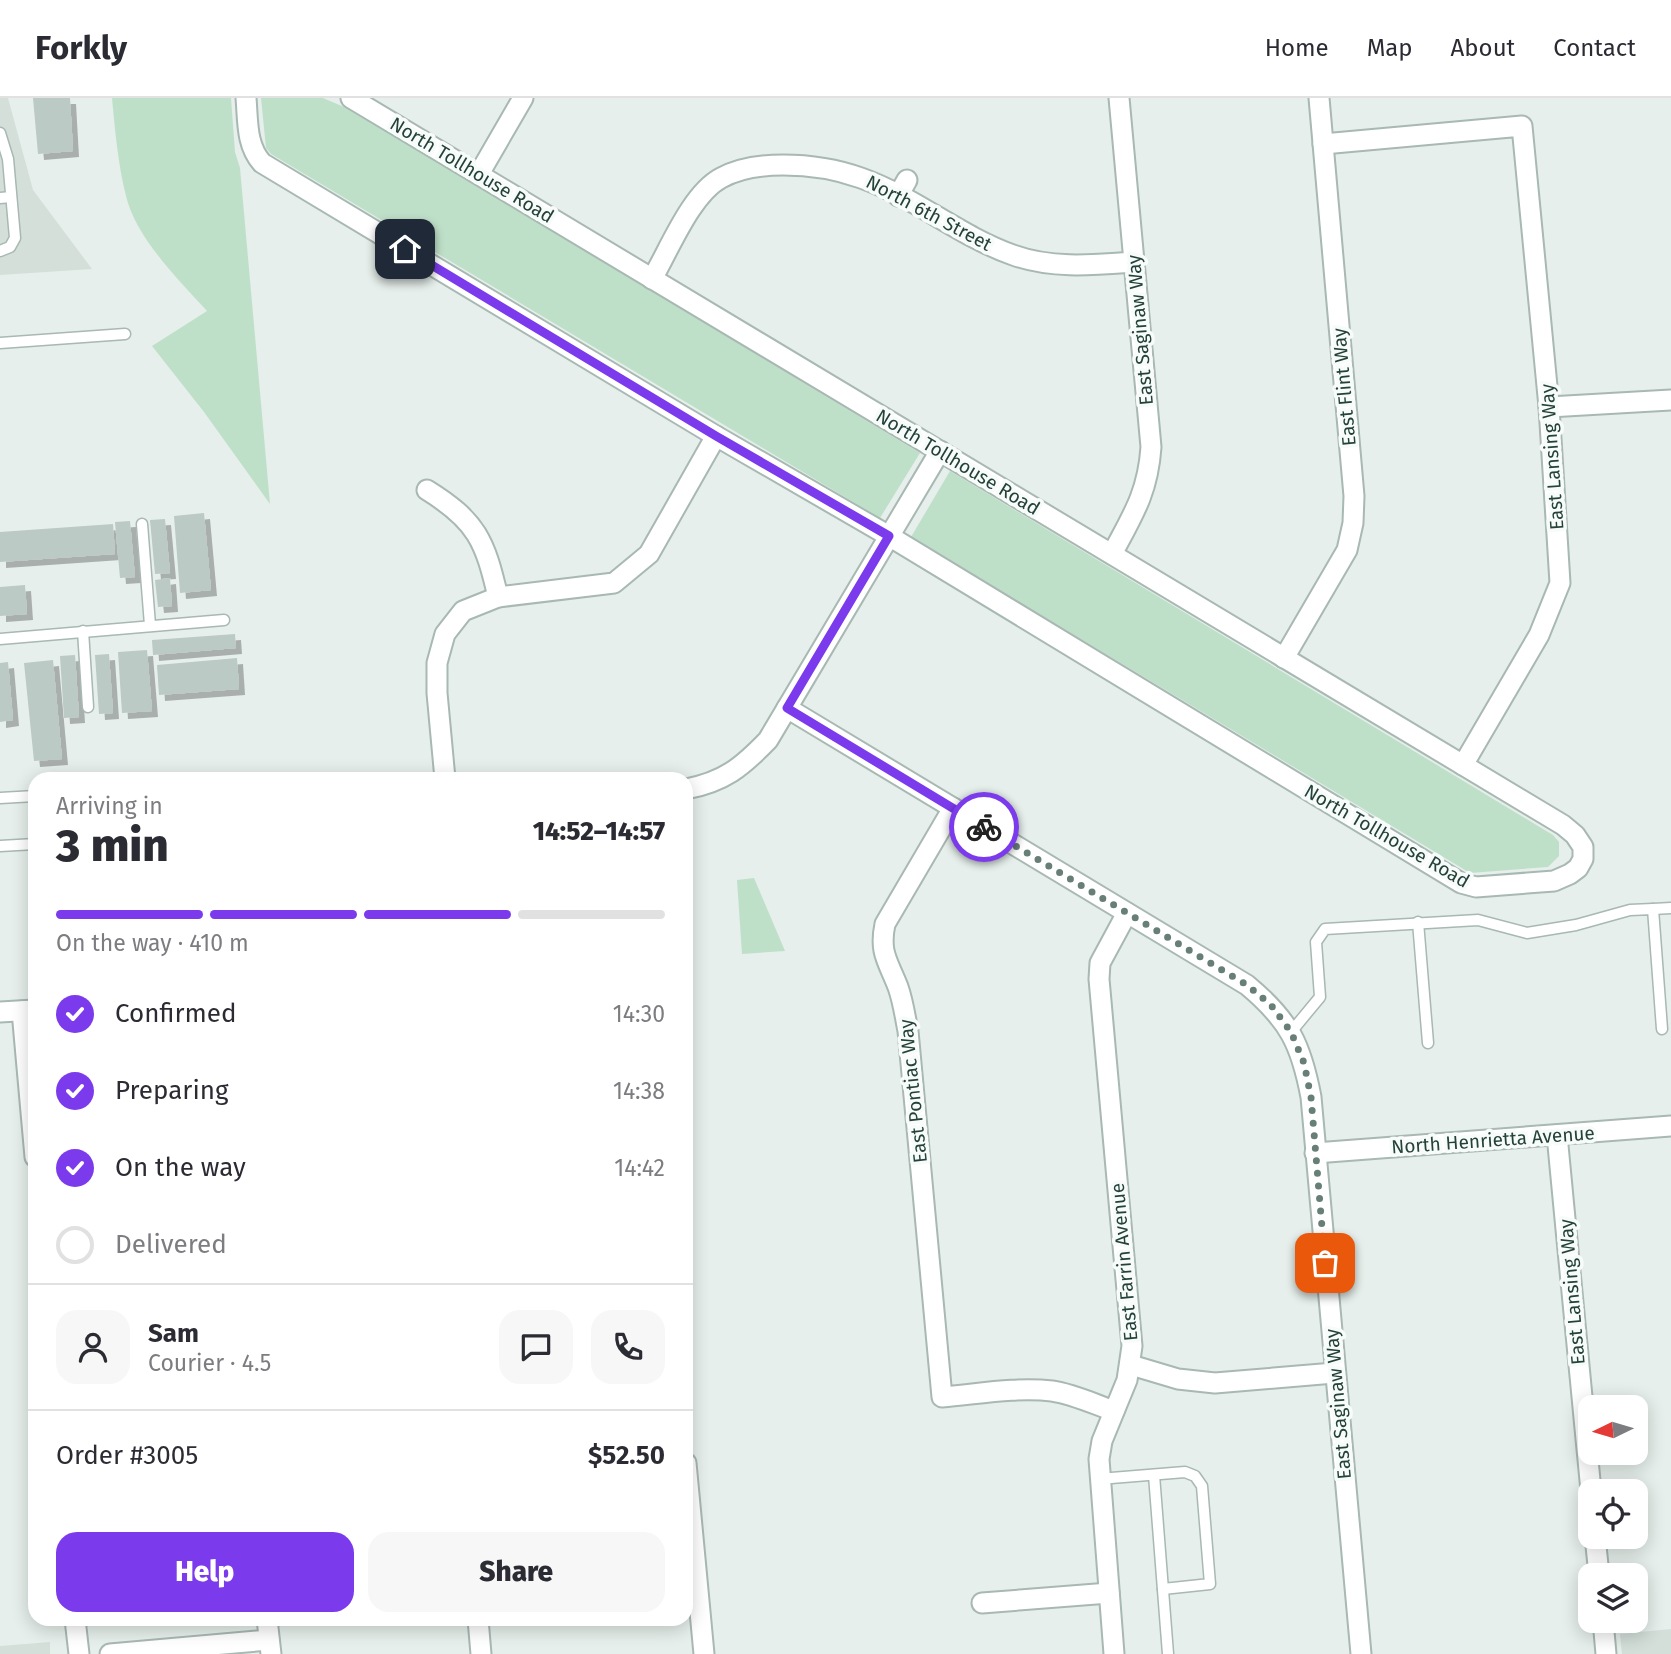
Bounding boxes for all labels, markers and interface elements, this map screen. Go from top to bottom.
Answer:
text: Forkly [35,28,127,68]
text: Home [1265,34,1329,62]
text: Map [1367,34,1413,62]
text: About [1451,34,1515,62]
text: Contact [1553,34,1636,62]
street label: North Tollhouse Road [386,112,558,228]
street label: North 6th Street [862,170,996,256]
pin [375,219,435,279]
icon: home [386,230,424,268]
street label: East Saginaw Way [1122,253,1158,406]
street label: East Flint Way [1327,326,1361,447]
street label: East Lansing Way [1535,383,1569,531]
street label: North Tollhouse Road [872,404,1044,520]
street label: North Tollhouse Road [1300,779,1474,893]
text: Arriving in [56,792,163,820]
courier [949,792,1019,862]
icon: bike [965,808,1003,846]
text: 14:52–14:57 [533,816,665,847]
text: 3 min [56,818,169,873]
text: On the way · 410 m [56,929,249,957]
icon: check [56,995,94,1033]
text: Confirmed [115,998,236,1029]
text: 14:30 [613,1000,665,1028]
street label: East Pontiac Way [894,1017,932,1164]
icon: check [56,1072,94,1110]
text: Preparing [115,1075,228,1106]
text: 14:38 [613,1077,665,1105]
street label: North Henrietta Avenue [1390,1121,1596,1159]
icon: check [56,1149,94,1187]
text: On the way [115,1152,246,1183]
text: 14:42 [614,1154,665,1182]
street label: East Farrin Avenue [1106,1182,1142,1342]
street label: East Lansing Way [1554,1217,1590,1366]
text: Delivered [115,1229,227,1260]
pin [1295,1233,1355,1293]
icon: bag [1306,1244,1344,1282]
button: person [56,1310,130,1384]
button: chat [499,1310,573,1384]
button: phone [591,1310,665,1384]
text: Sam [148,1318,199,1349]
street label: East Saginaw Way [1320,1327,1356,1480]
text: Courier · 4.5 [148,1349,271,1377]
north arrow [1578,1395,1648,1465]
map controls [1578,1395,1648,1633]
text: Order #3005 [56,1440,198,1471]
text: $52.50 [588,1440,665,1471]
button: locate [1578,1479,1648,1549]
button: Help [56,1532,354,1612]
button: Share [368,1532,665,1612]
button: layers [1578,1563,1648,1633]

